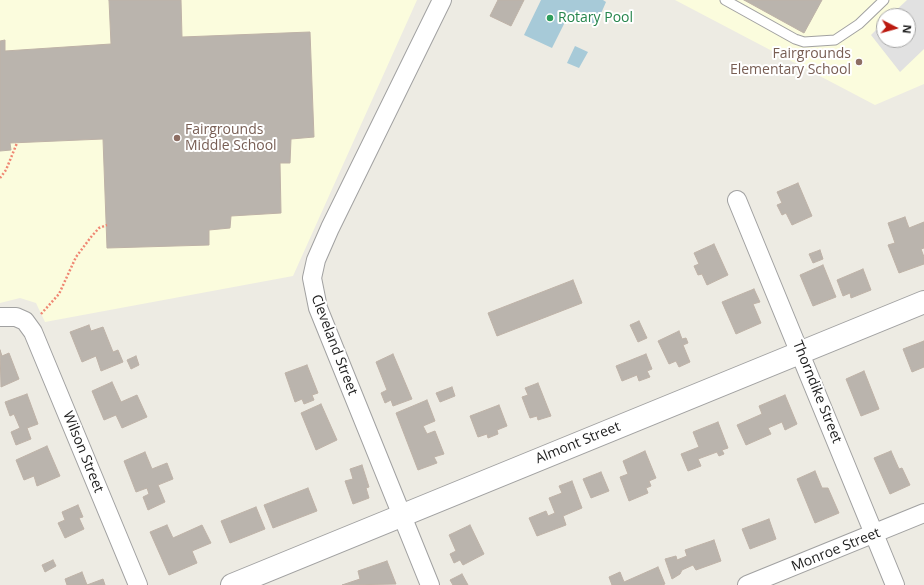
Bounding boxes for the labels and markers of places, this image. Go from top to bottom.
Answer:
place label: Rotary Pool [558,10,633,26]
marker: Rotary Pool [545,13,555,23]
place label: Fairgrounds Elementary School [730,46,851,78]
marker: Fairgrounds Elementary School [854,57,864,67]
place label: Fairgrounds Middle School [185,122,277,154]
marker: Fairgrounds Middle School [172,133,182,143]

